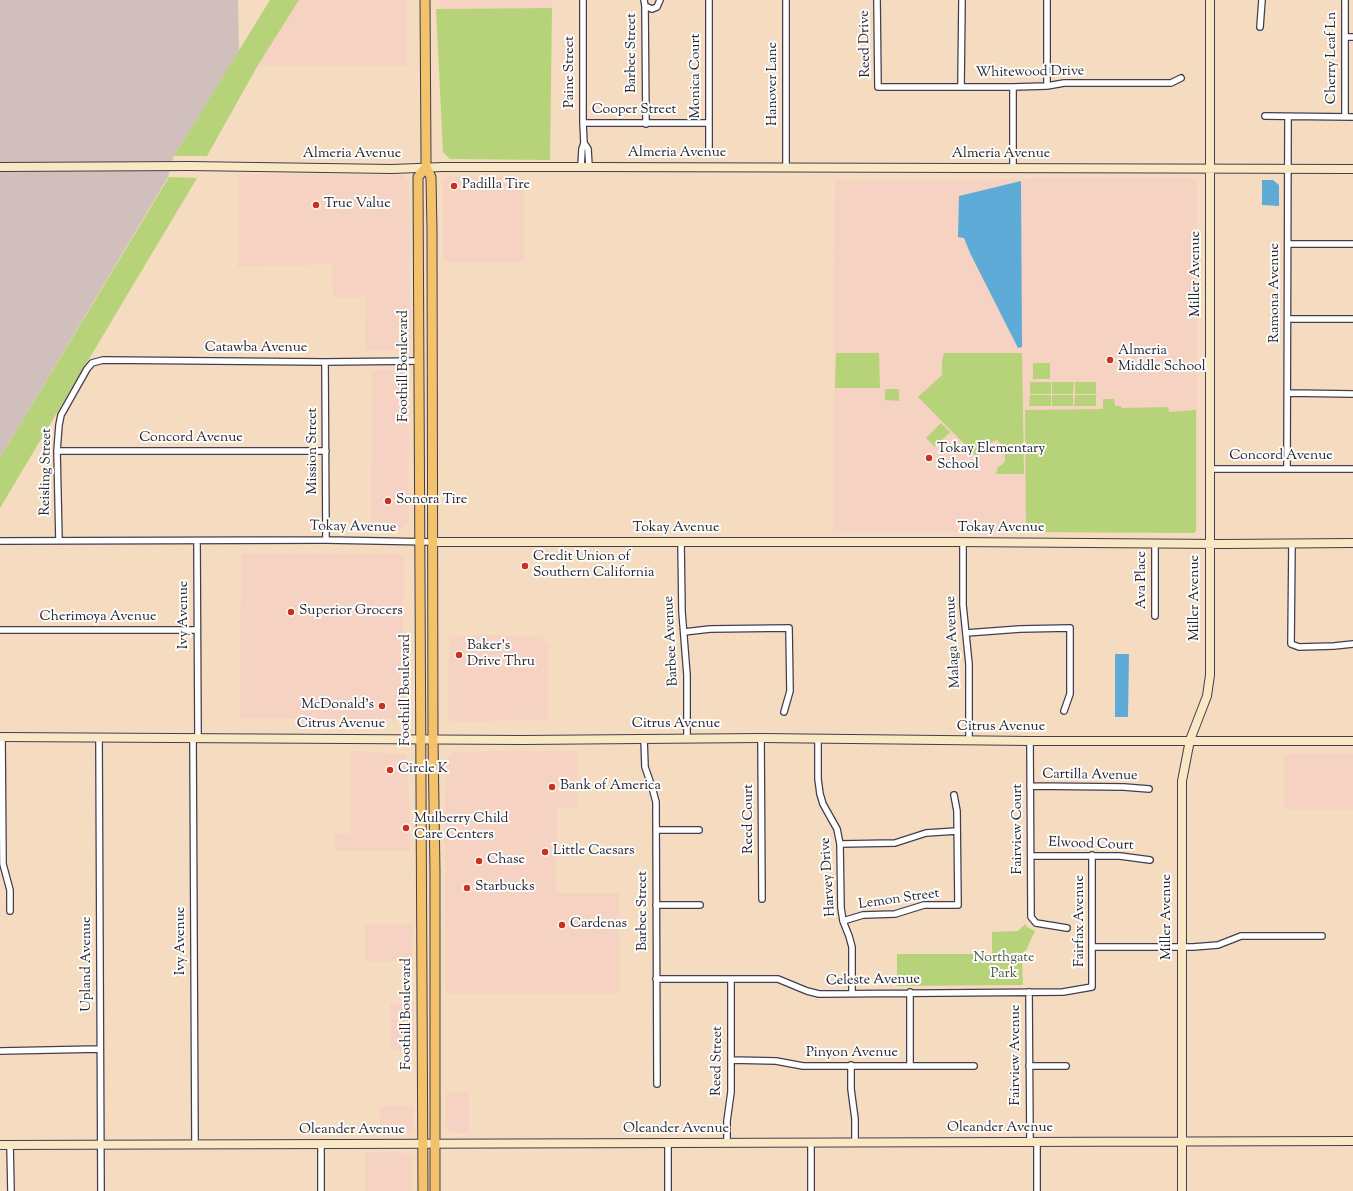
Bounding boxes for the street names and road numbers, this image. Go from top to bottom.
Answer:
street label: Reed Drive [857,10,875,78]
street label: Cherry Leaf Ln [1325,12,1341,104]
street label: Barbee Street [625,13,641,93]
street label: Monica Court [689,34,705,118]
street label: Paine Street [563,36,579,108]
street label: Hanover Lane [766,42,782,126]
street label: Whitewood Drive [975,64,1085,82]
street label: Cooper Street [592,103,676,119]
street label: Almeria Avenue [628,146,726,162]
street label: Almeria Avenue [303,147,401,163]
street label: Almeria Avenue [952,147,1050,163]
street label: Miller Avenue [1189,231,1205,317]
street label: Ramona Avenue [1268,243,1284,343]
street label: Foothill Boulevard [397,310,413,422]
street label: Catawba Avenue [205,341,307,357]
street label: Mission Street [306,408,322,494]
street label: Reisling Street [38,428,56,516]
street label: Concord Avenue [139,431,243,447]
street label: Concord Avenue [1229,449,1333,465]
street label: Tokay Avenue [309,519,397,537]
street label: Tokay Avenue [633,521,719,537]
street label: Tokay Avenue [958,521,1044,537]
street label: Ava Place [1135,551,1151,609]
street label: Miller Avenue [1188,555,1204,641]
street label: Ivy Avenue [177,581,193,649]
street label: Barbee Avenue [661,595,683,687]
street label: Malaga Avenue [943,595,965,689]
street label: Cherimoya Avenue [40,610,156,626]
street label: Foothill Boulevard [399,634,415,746]
street label: Citrus Avenue [297,717,385,733]
street label: Citrus Avenue [632,717,720,733]
street label: Citrus Avenue [957,720,1045,736]
street label: Cartilla Avenue [1042,767,1138,785]
street label: Reed Court [742,784,758,854]
street label: Fairview Court [1011,784,1027,874]
street label: Elwood Court [1048,835,1134,855]
street label: Harvey Drive [818,837,840,917]
street label: Barbee Street [636,871,652,951]
street label: Miller Avenue [1160,874,1176,960]
street label: Fairfax Avenue [1073,875,1089,967]
street label: Lemon Street [857,886,941,914]
street label: Ivy Avenue [174,907,190,975]
street label: Upland Avenue [80,916,96,1012]
street label: Foothill Boulevard [400,958,416,1070]
street label: Celeste Avenue [826,972,920,990]
street label: Fairview Avenue [1009,1005,1025,1105]
street label: Reed Street [709,1026,727,1096]
street label: Pinyon Avenue [806,1046,898,1062]
street label: Oleander Avenue [947,1121,1053,1137]
street label: Oleander Avenue [623,1122,729,1138]
street label: Oleander Avenue [299,1123,405,1139]

